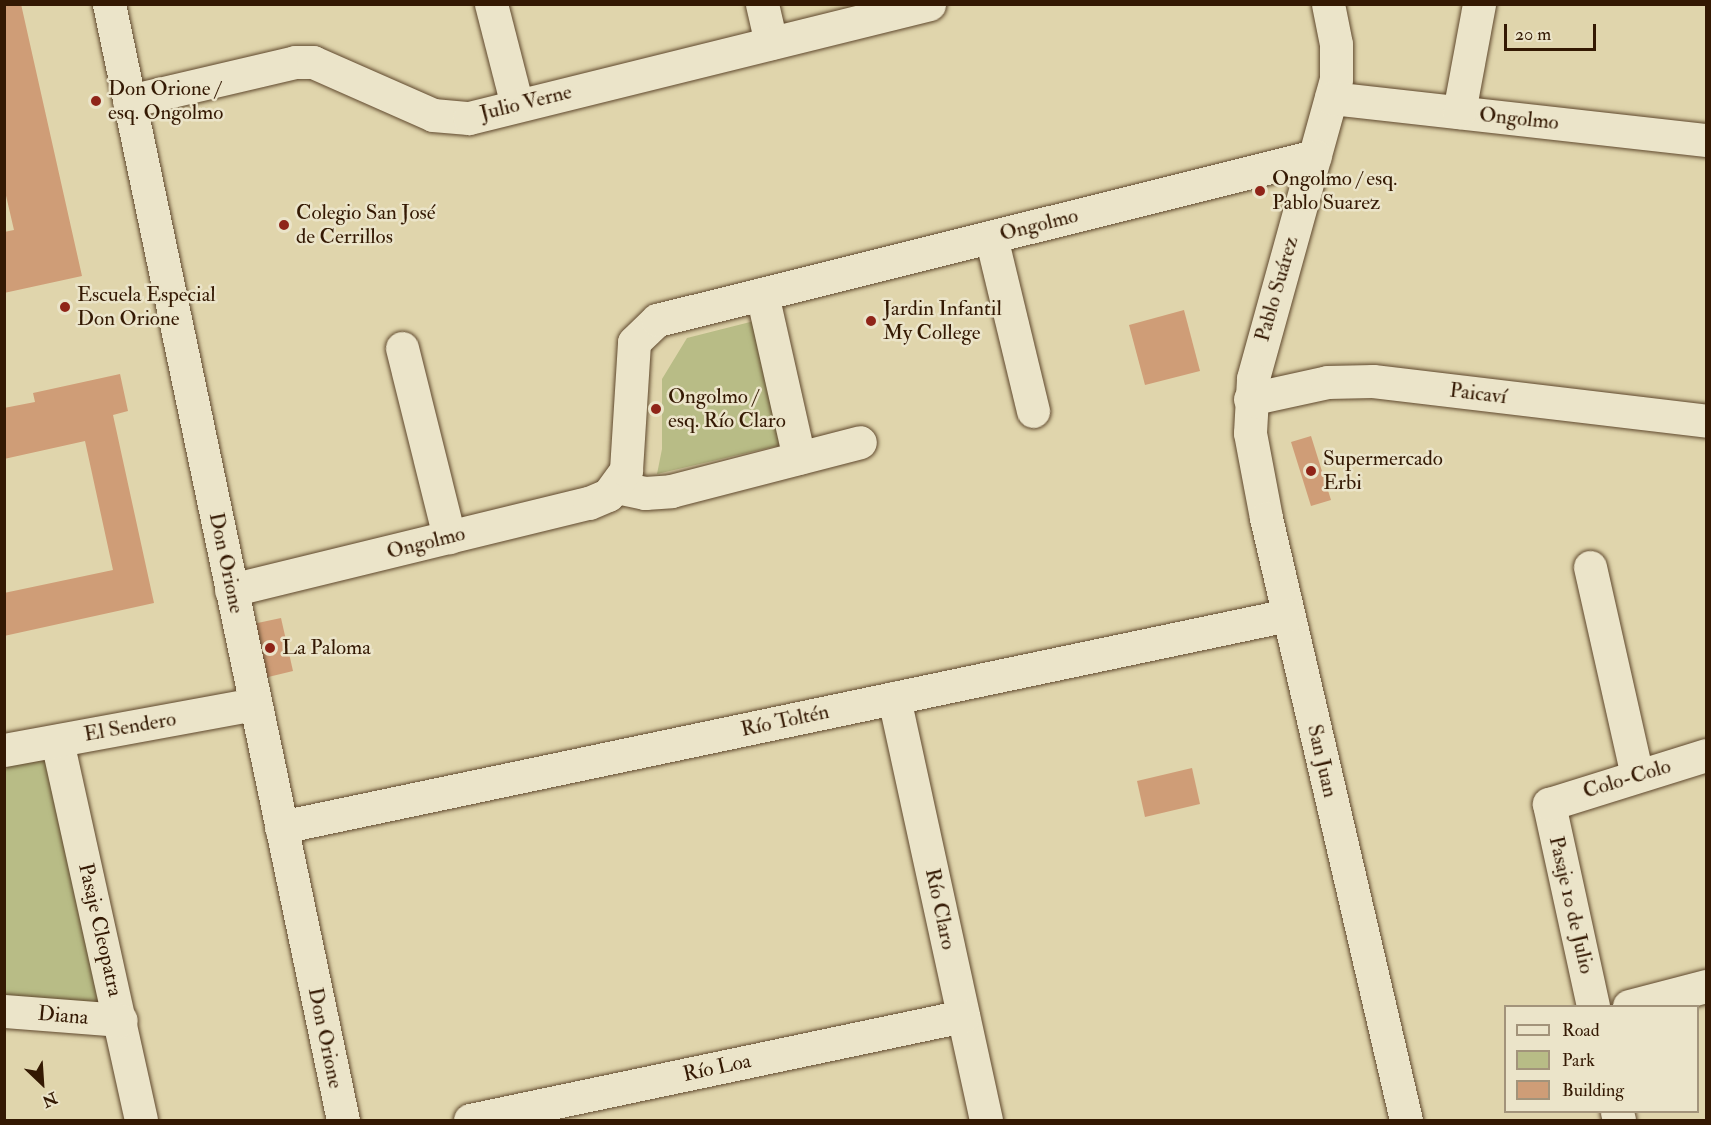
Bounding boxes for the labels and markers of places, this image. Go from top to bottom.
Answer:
place label: Don Orione / esq. Ongolmo [108,76,223,126]
marker: Don Orione / esq. Ongolmo [89,94,103,108]
place label: Ongolmo / esq. Pablo Suarez [1272,166,1397,216]
marker: Ongolmo / esq. Pablo Suarez [1253,184,1267,198]
place label: Colegio San José de Cerrillos [296,200,436,250]
marker: Colegio San José de Cerrillos [277,218,291,232]
place label: Escuela Especial Don Orione [77,282,216,332]
place label: Jardin Infantil My College [883,296,1002,346]
marker: Escuela Especial Don Orione [58,300,72,314]
marker: Jardin Infantil My College [864,314,878,328]
place label: Ongolmo / esq. Río Claro [668,384,786,434]
marker: Ongolmo / esq. Río Claro [649,402,663,416]
place label: Supermercado Erbi [1323,446,1443,496]
marker: Supermercado Erbi [1304,464,1318,478]
place label: La Paloma [282,635,371,661]
marker: La Paloma [263,641,277,655]

